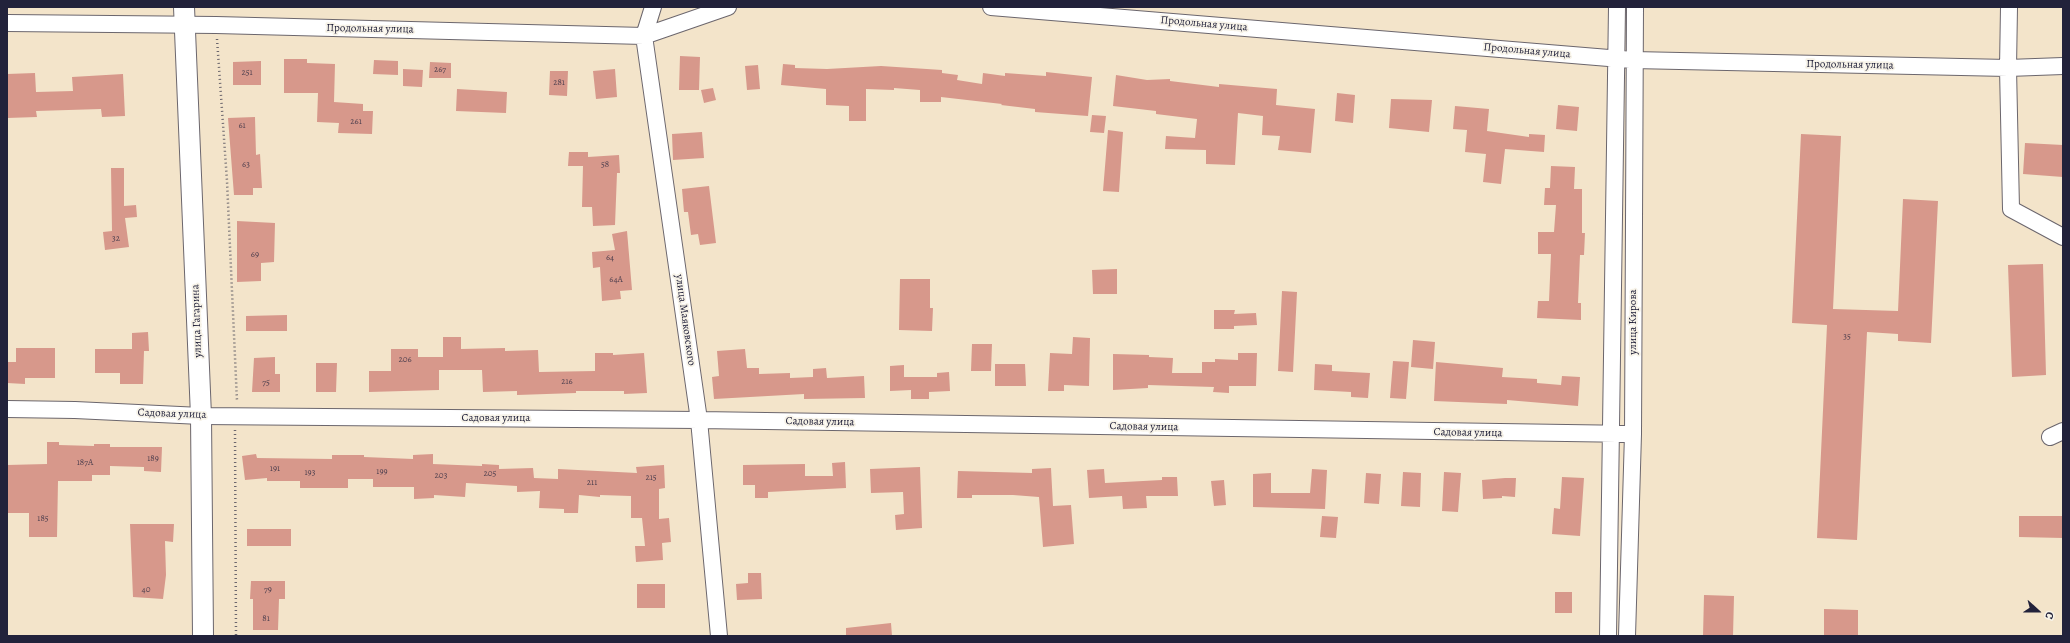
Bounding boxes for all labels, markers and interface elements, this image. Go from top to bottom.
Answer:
street label: Продольная улица [1160,14,1248,34]
street label: Продольная улица [326,22,414,36]
street label: Продольная улица [1483,41,1571,61]
street label: Продольная улица [1806,58,1894,72]
house number: 267 [434,65,446,75]
house number: 251 [241,68,253,78]
house number: 281 [553,78,565,88]
house number: 261 [350,117,362,127]
house number: 61 [238,121,246,131]
house number: 63 [242,160,250,170]
house number: 58 [601,160,609,170]
house number: 32 [112,234,120,244]
house number: 69 [251,250,259,260]
house number: 64 [606,253,614,263]
street label: улица Маяковского [672,273,698,367]
house number: 64А [609,275,623,285]
street label: улица Гагарина [189,284,205,358]
street label: улица Кирова [1626,289,1640,355]
house number: 35 [1843,332,1851,342]
house number: 206 [398,355,412,365]
house number: 216 [561,377,573,387]
house number: 75 [262,378,270,388]
street label: Садовая улица [137,406,207,422]
street label: Садовая улица [462,411,530,425]
street label: Садовая улица [785,415,855,429]
street label: Садовая улица [1109,420,1179,434]
street label: Садовая улица [1433,426,1503,440]
house number: 189 [147,454,159,464]
house number: 187А [77,458,93,468]
house number: 191 [270,464,280,474]
house number: 199 [376,467,388,477]
house number: 193 [305,468,315,478]
house number: 205 [484,469,496,479]
house number: 203 [435,471,447,481]
house number: 215 [645,473,657,483]
house number: 211 [587,478,597,488]
house number: 185 [37,514,49,524]
house number: 40 [142,585,150,595]
house number: 79 [264,585,272,595]
north arrow [2018,591,2058,631]
text: С [2041,610,2058,621]
house number: 81 [262,614,270,624]

